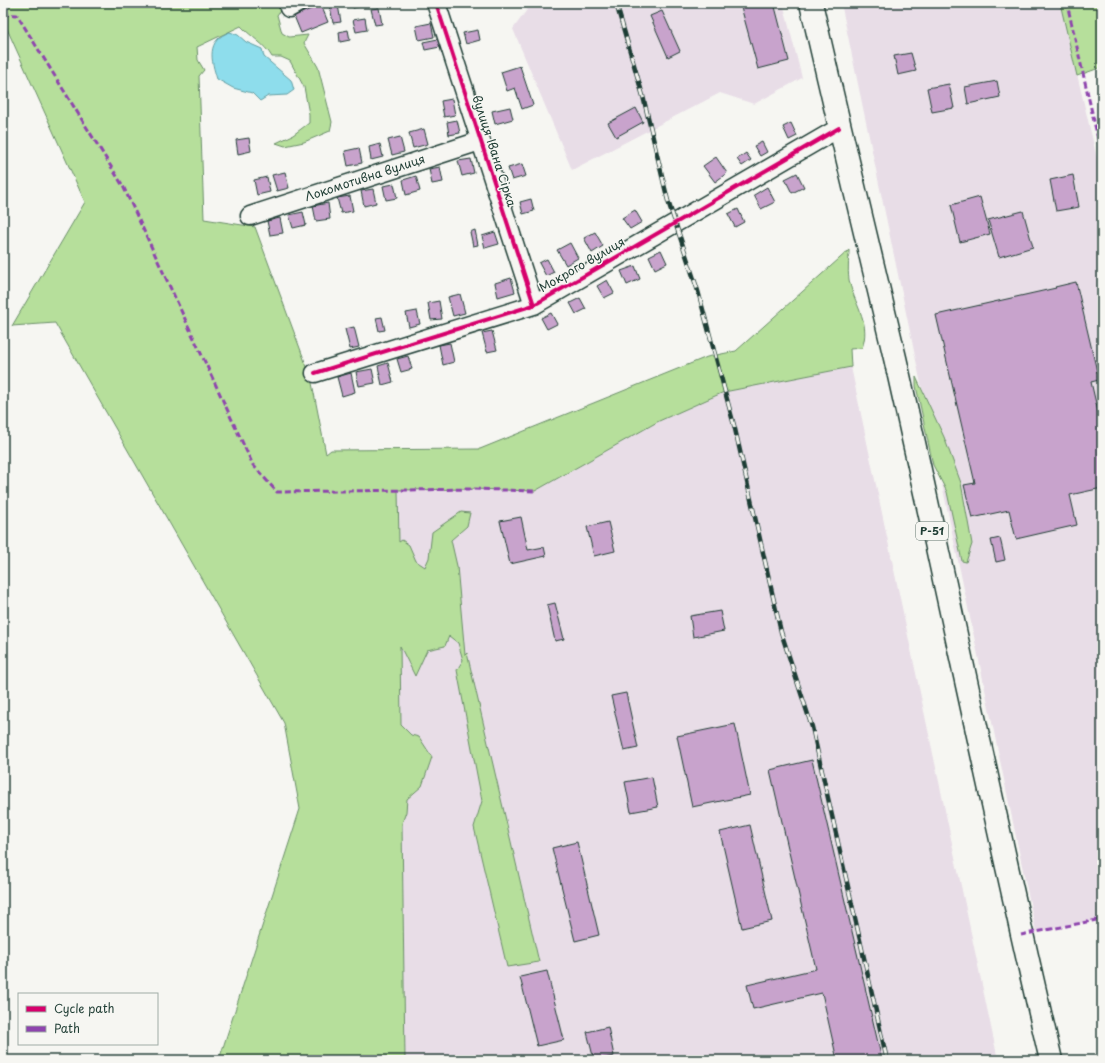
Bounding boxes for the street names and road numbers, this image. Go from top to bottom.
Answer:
street label: вулиця Івана Сірка [468,93,522,209]
street label: Локомотивна вулиця [302,149,427,205]
street label: Мокрого вулиця [535,232,628,296]
road number: Р-51 [916,522,948,540]

